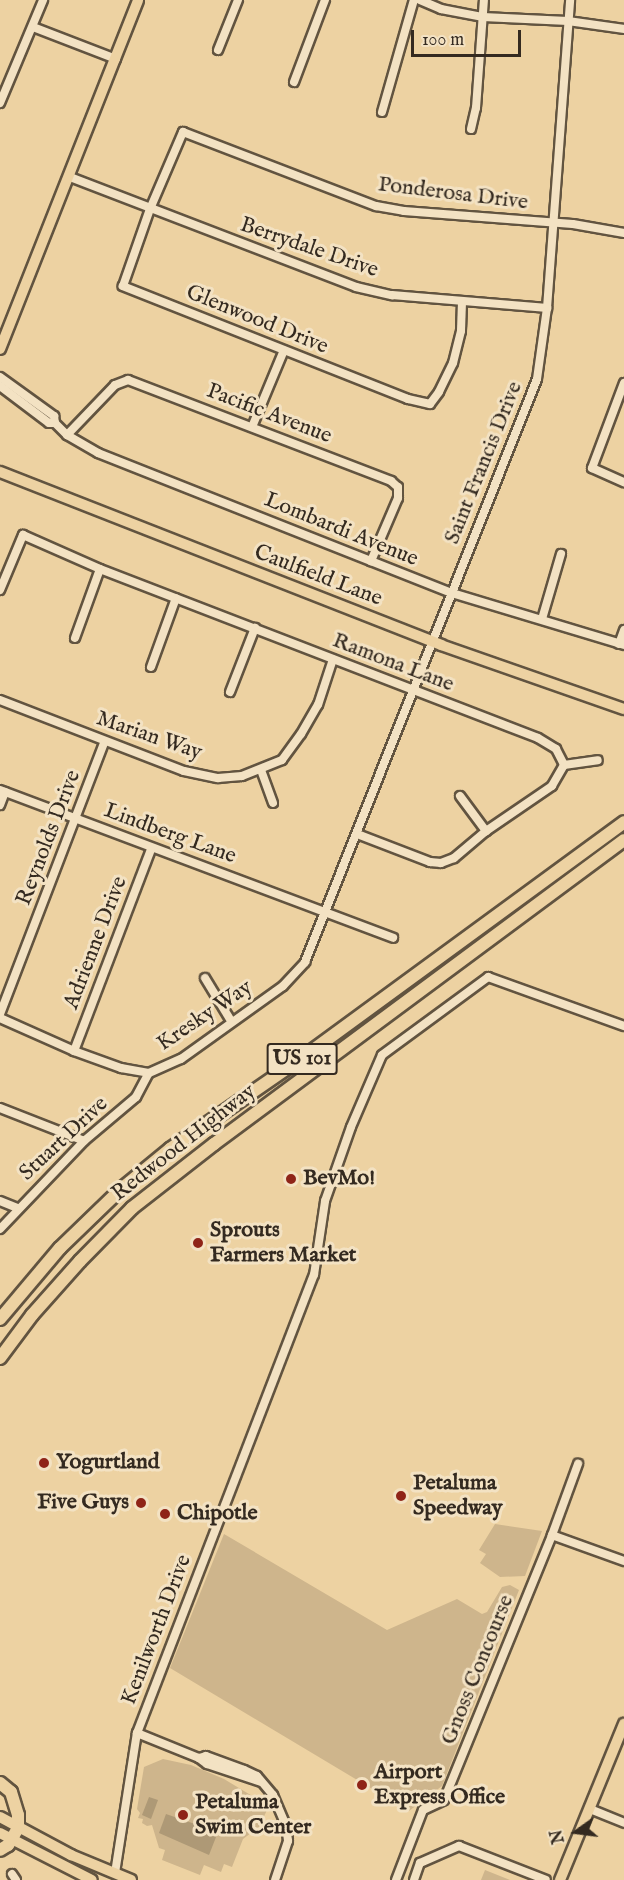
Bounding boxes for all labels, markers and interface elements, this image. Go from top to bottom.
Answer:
scale bar [414,18,524,56]
text: 100 m [422,29,464,52]
street label: Ponderosa Drive [377,172,529,216]
street label: Berrydale Drive [236,212,382,284]
street label: Glenwood Drive [182,280,332,360]
street label: Pacific Avenue [203,378,335,450]
street label: Saint Francis Drive [439,378,529,548]
street label: Lombardi Avenue [260,487,422,573]
street label: Caulfield Lane [250,539,386,613]
street label: Ramona Lane [329,628,457,698]
street label: Marian Way [93,706,205,766]
street label: Reynolds Drive [11,767,87,909]
street label: Lindberg Lane [100,798,240,870]
street label: Adrienne Drive [59,873,133,1013]
street label: Kresky Way [152,975,258,1057]
road number: US 101 [266,1041,338,1077]
street label: Redwood Highway [107,1079,261,1207]
street label: Stuart Drive [14,1091,114,1187]
place label: BevMo! [303,1166,375,1192]
marker: BevMo! [284,1172,298,1186]
place label: Sprouts Farmers Market [210,1217,356,1268]
marker: Sprouts Farmers Market [191,1236,205,1250]
place label: Yogurtland [56,1450,159,1476]
marker: Yogurtland [37,1456,51,1470]
place label: Petaluma Speedway [413,1470,502,1522]
marker: Petaluma Speedway [394,1489,408,1503]
place label: Five Guys [37,1490,129,1516]
marker: Five Guys [134,1496,148,1510]
place label: Chipotle [177,1501,258,1527]
marker: Chipotle [158,1507,172,1521]
street label: Kenilworth Drive [116,1551,198,1709]
street label: Gnoss Concourse [436,1591,520,1749]
place label: Airport Express Office [374,1759,505,1810]
marker: Airport Express Office [355,1778,369,1792]
place label: Petaluma Swim Center [195,1789,311,1840]
north arrow [546,1802,606,1862]
marker: Petaluma Swim Center [176,1808,190,1822]
text: N [547,1827,570,1845]

